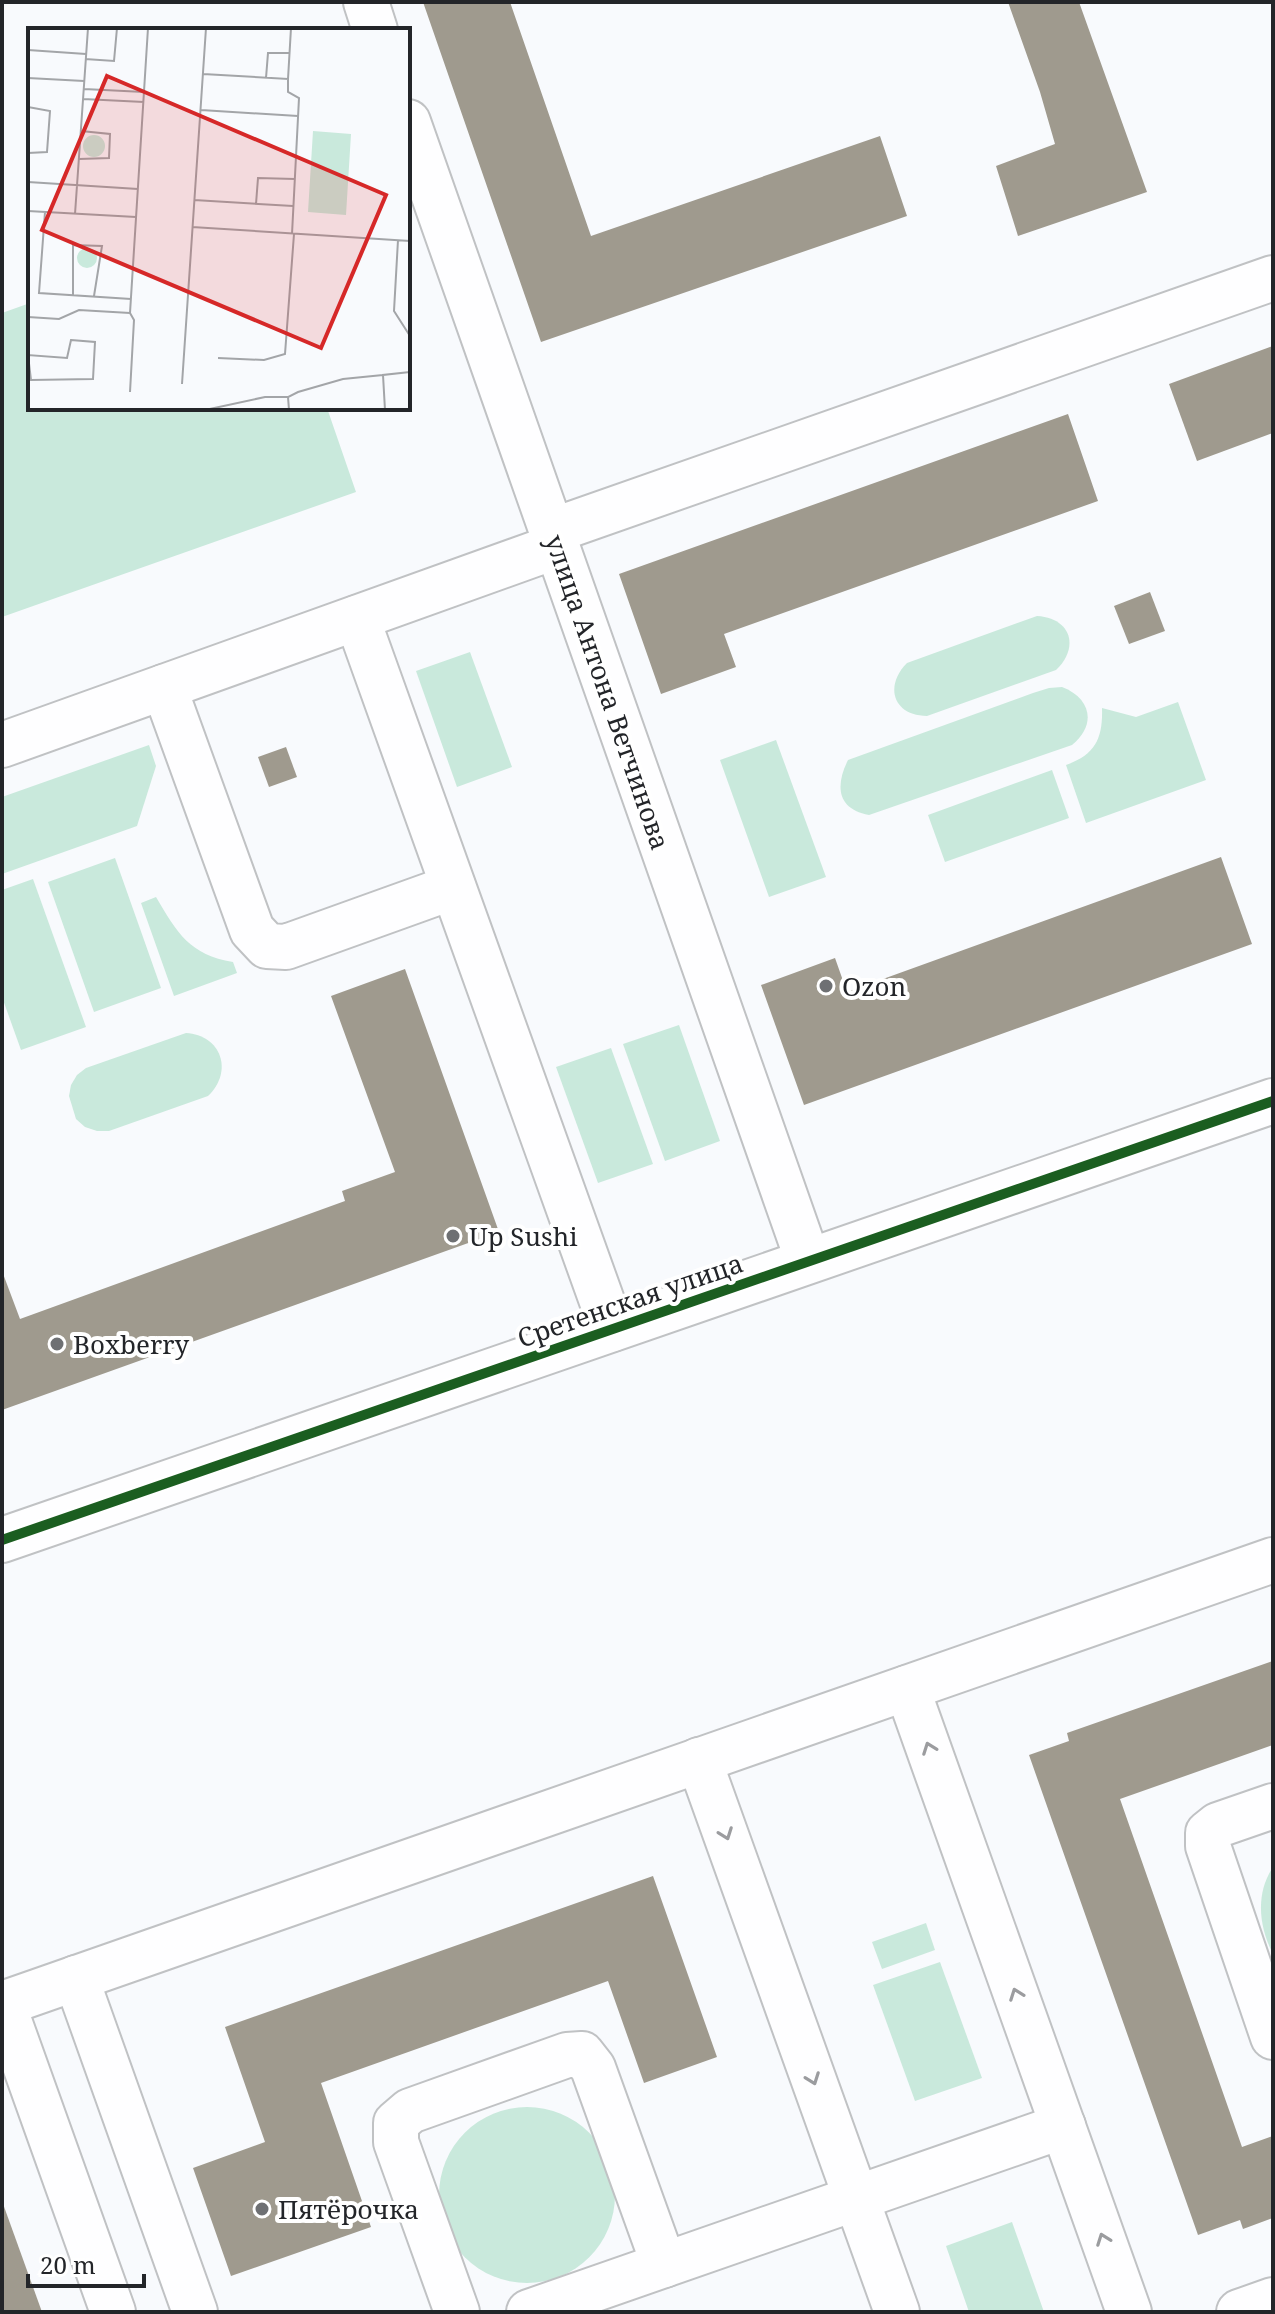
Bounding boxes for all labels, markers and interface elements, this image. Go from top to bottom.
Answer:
inset map [28,28,410,410]
street label: улица Антона Ветчинова [537,530,679,854]
place label: Ozon [842,968,907,1004]
marker: Ozon [817,977,835,995]
place label: Up Sushi [469,1218,578,1254]
marker: Up Sushi [444,1227,462,1245]
street label: Сретенская улица [512,1245,748,1355]
place label: Boxberry [73,1326,189,1362]
marker: Boxberry [48,1335,66,1353]
one-way arrow [922,1742,939,1756]
one-way arrow [716,1826,732,1840]
one-way arrow [1009,1987,1026,2001]
one-way arrow [804,2071,820,2085]
place label: Пятёрочка [278,2191,419,2227]
marker: Пятёрочка [253,2200,271,2218]
one-way arrow [1096,2232,1113,2246]
scale bar [28,2238,144,2288]
text: 20 m [40,2248,96,2281]

